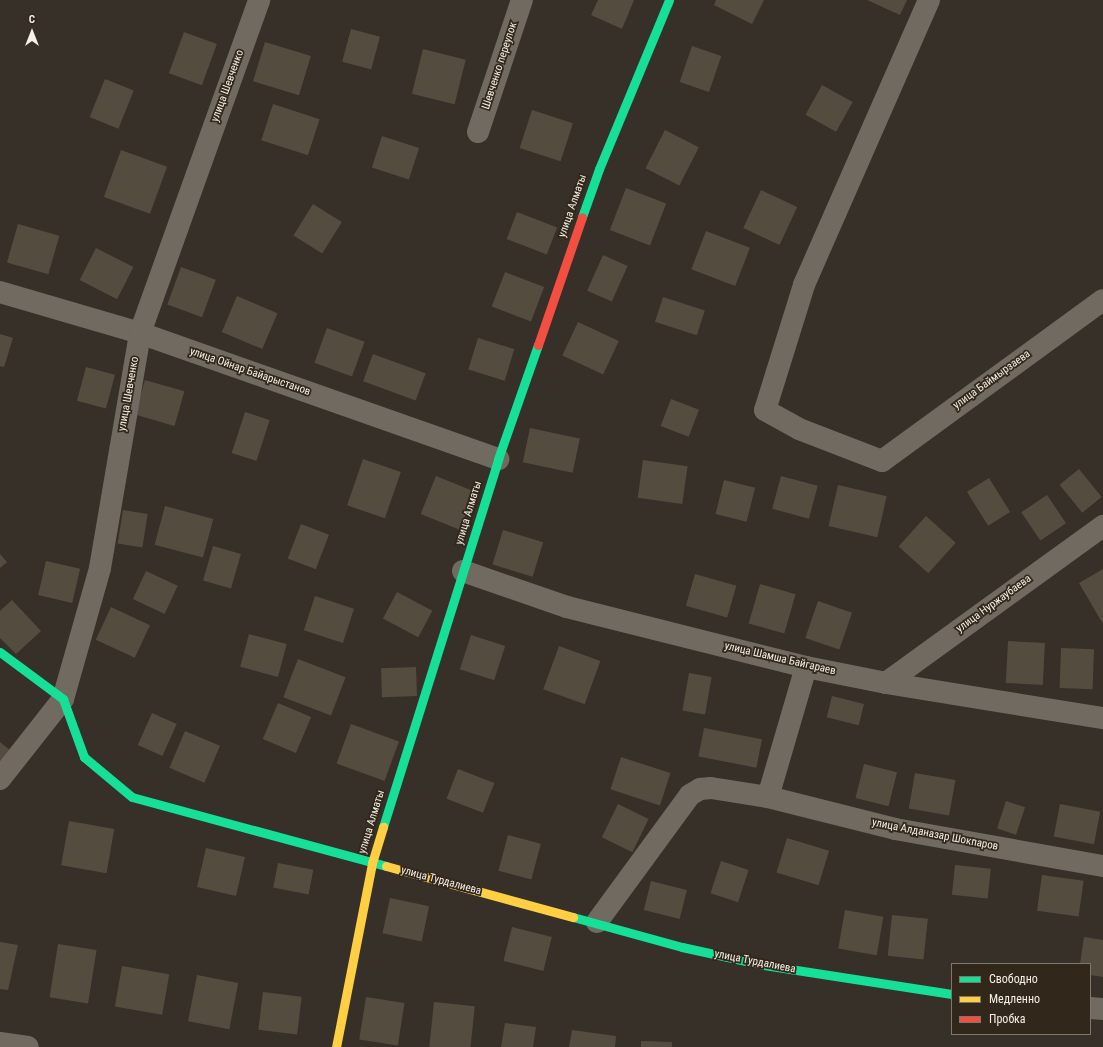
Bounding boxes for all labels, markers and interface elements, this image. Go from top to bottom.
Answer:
north arrow [12,12,52,52]
text: С [29,13,35,26]
street label: Шевченко переулок [480,21,520,111]
street label: улица Шевченко [209,48,247,124]
street label: улица Алматы [556,173,590,239]
street label: улица Ойнар Байарыстанов [188,345,312,399]
street label: улица Баймырзаева [951,348,1033,412]
street label: улица Шевченко [116,356,142,432]
street label: улица Алматы [453,480,485,546]
street label: улица Нуржаубаева [954,572,1034,636]
street label: улица Шамша Байгараев [723,640,837,678]
street label: улица Алматы [356,789,388,855]
street label: улица Алданазар Шокпаров [871,816,999,854]
street label: улица Турдалиева [399,864,483,898]
street label: улица Турдалиева [713,948,797,976]
legend [951,963,1091,1035]
text: Свободно [989,972,1038,986]
text: Медленно [989,992,1040,1006]
text: Пробка [989,1012,1026,1026]

